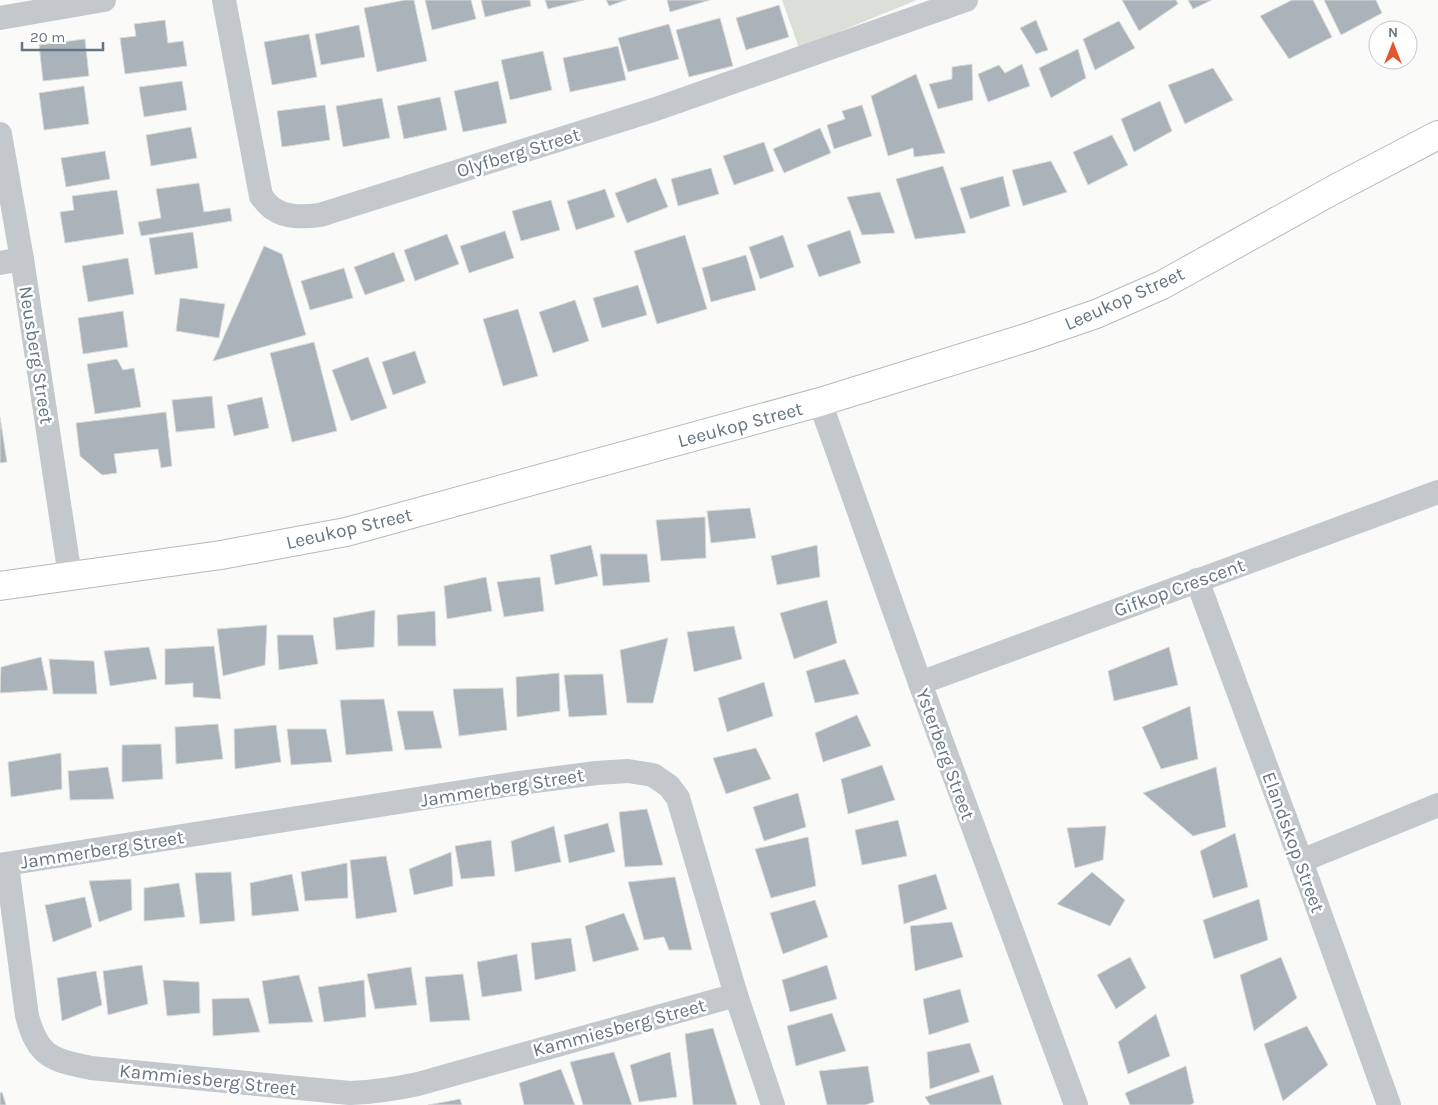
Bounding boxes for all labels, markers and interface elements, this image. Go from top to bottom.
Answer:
scale bar [22,20,104,52]
north arrow [1368,20,1418,70]
text: N [1388,24,1398,41]
text: 20 m [30,28,65,46]
street label: Olyfberg Street [454,124,583,182]
street label: Leeukop Street [1061,263,1188,335]
street label: Neusberg Street [14,285,58,426]
street label: Leeukop Street [675,398,805,452]
street label: Leeukop Street [284,504,414,554]
street label: Gifkop Crescent [1111,554,1248,622]
street label: Ysterberg Street [911,686,979,823]
street label: Jammerberg Street [419,764,586,812]
street label: Elandskop Street [1257,769,1329,916]
street label: Jammerberg Street [19,826,186,874]
street label: Kammiesberg Street [530,994,708,1062]
street label: Kammiesberg Street [118,1060,298,1100]

